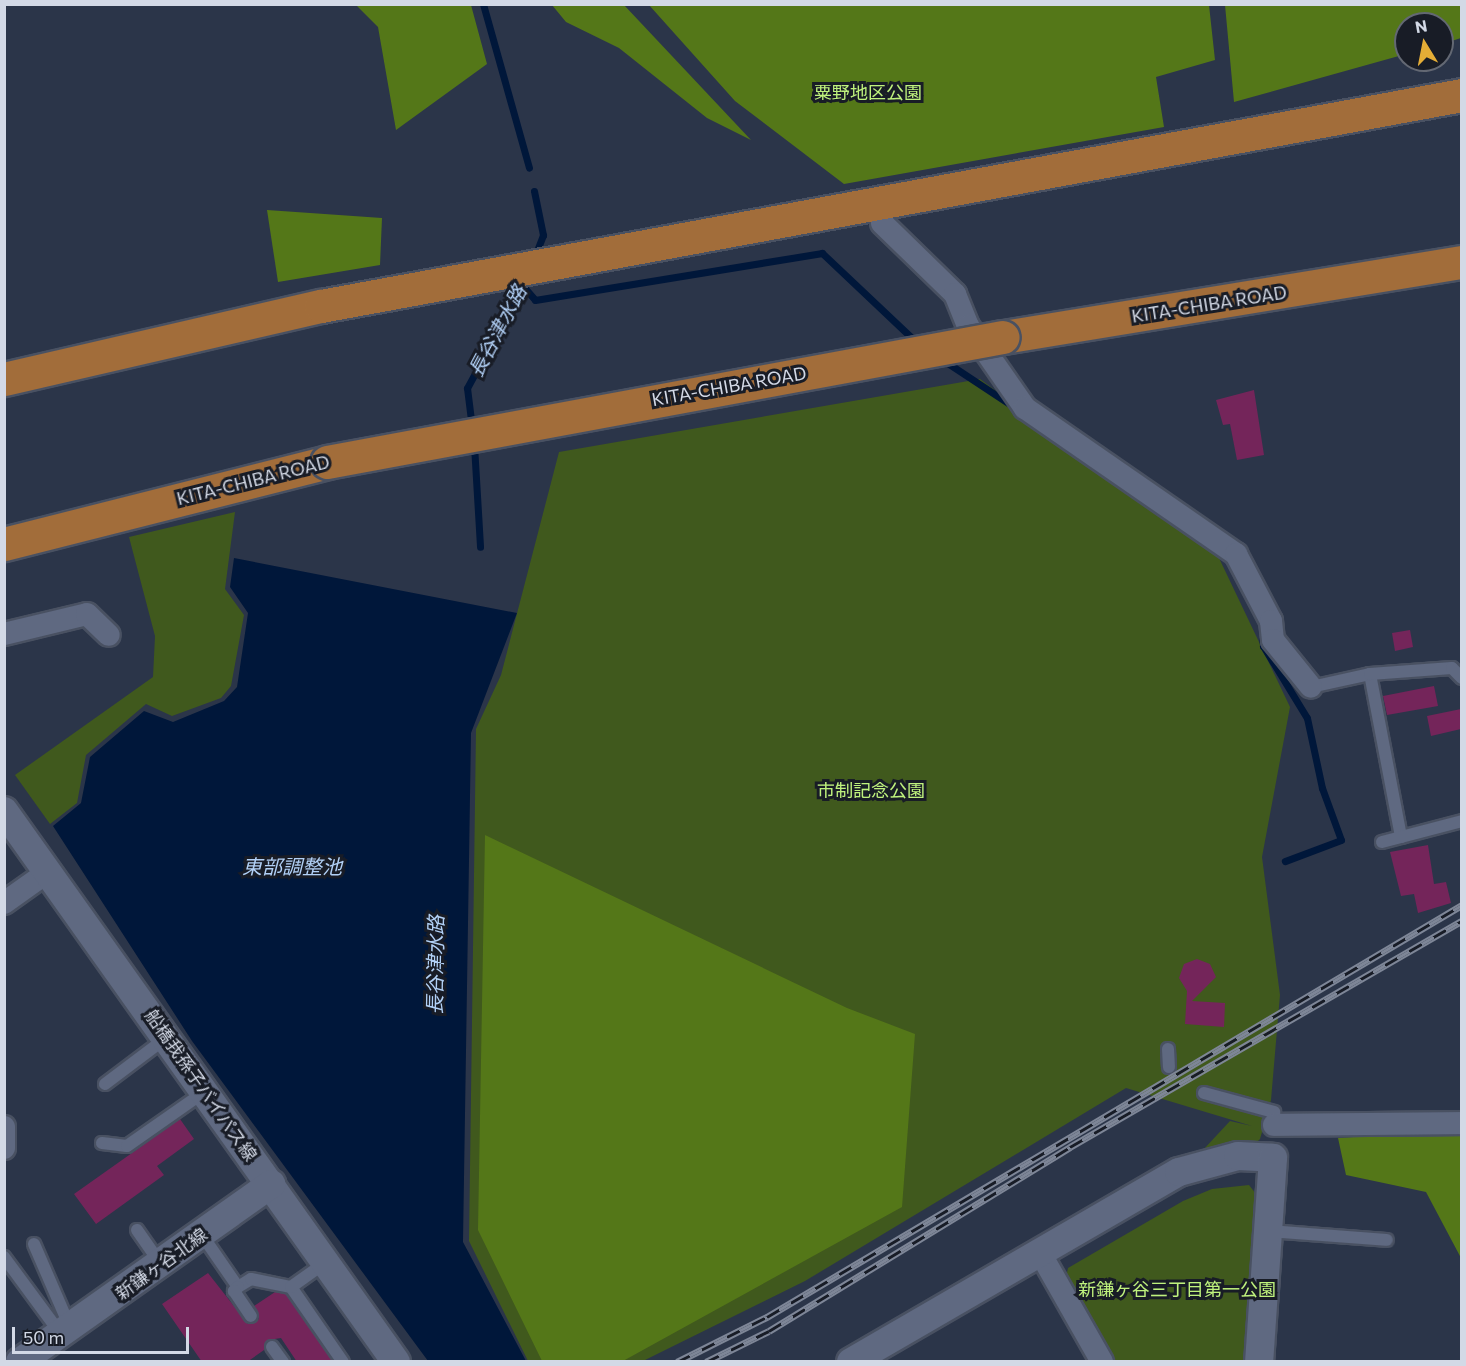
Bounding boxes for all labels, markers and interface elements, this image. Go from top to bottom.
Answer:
north arrow [1394,12,1454,72]
text: N [1414,15,1429,36]
park label: 粟野地区公園 [814,81,922,103]
water label: 長谷津水路 [463,281,531,381]
street label: KITA-CHIBA ROAD [1130,281,1288,327]
street label: KITA-CHIBA ROAD [650,362,808,410]
street label: KITA-CHIBA ROAD [174,451,332,509]
park label: 市制記念公園 [817,779,925,801]
water label: 東部調整池 [242,854,342,878]
water label: 長谷津水路 [422,915,448,1015]
street label: 船橋我孫子バイパス線 [141,1005,261,1165]
street label: 新鎌ヶ谷北線 [111,1224,211,1304]
park label: 新鎌ヶ谷三丁目第一公園 [1078,1278,1276,1300]
scale bar [15,1315,192,1353]
text: 50 m [23,1326,64,1348]

